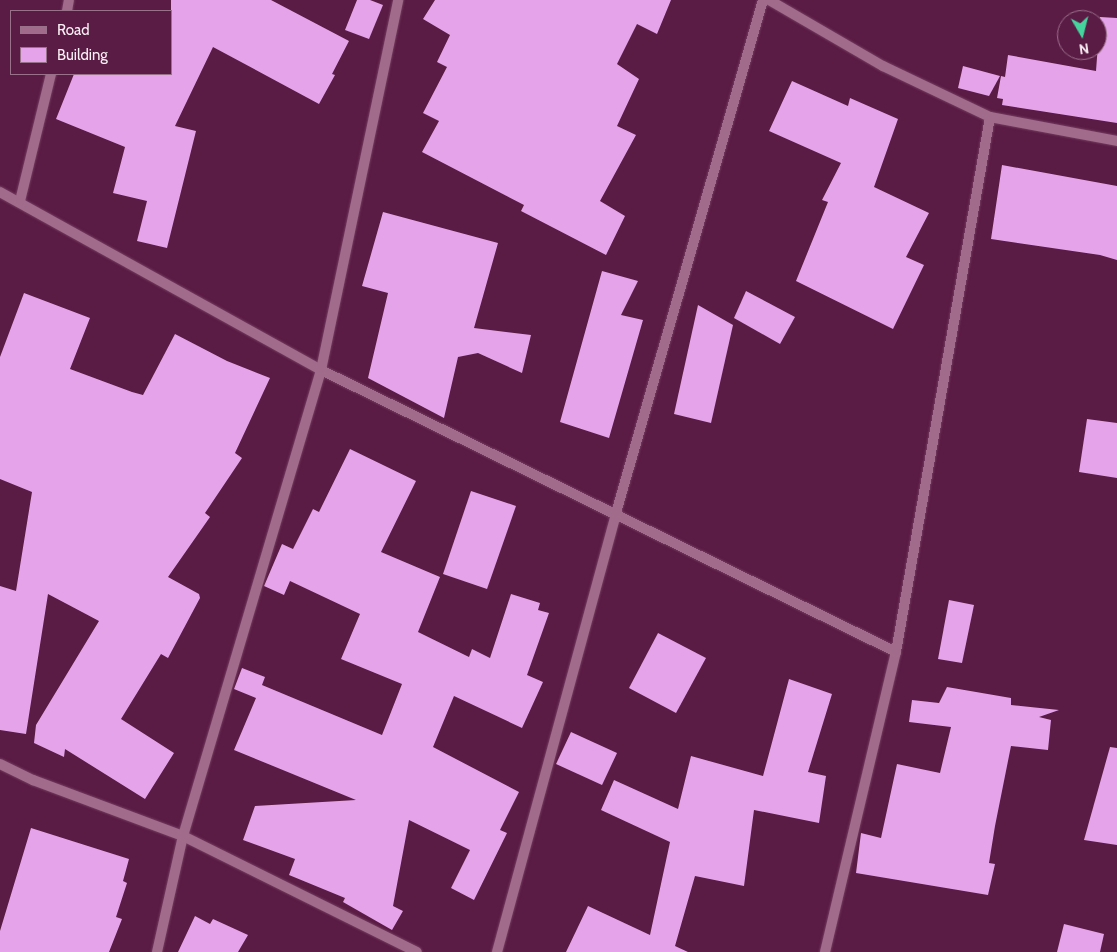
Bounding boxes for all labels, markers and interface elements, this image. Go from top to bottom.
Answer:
legend [10,10,172,75]
north arrow [1057,10,1107,60]
text: Road [57,21,90,39]
text: N [1078,39,1090,58]
text: Building [57,46,108,64]

